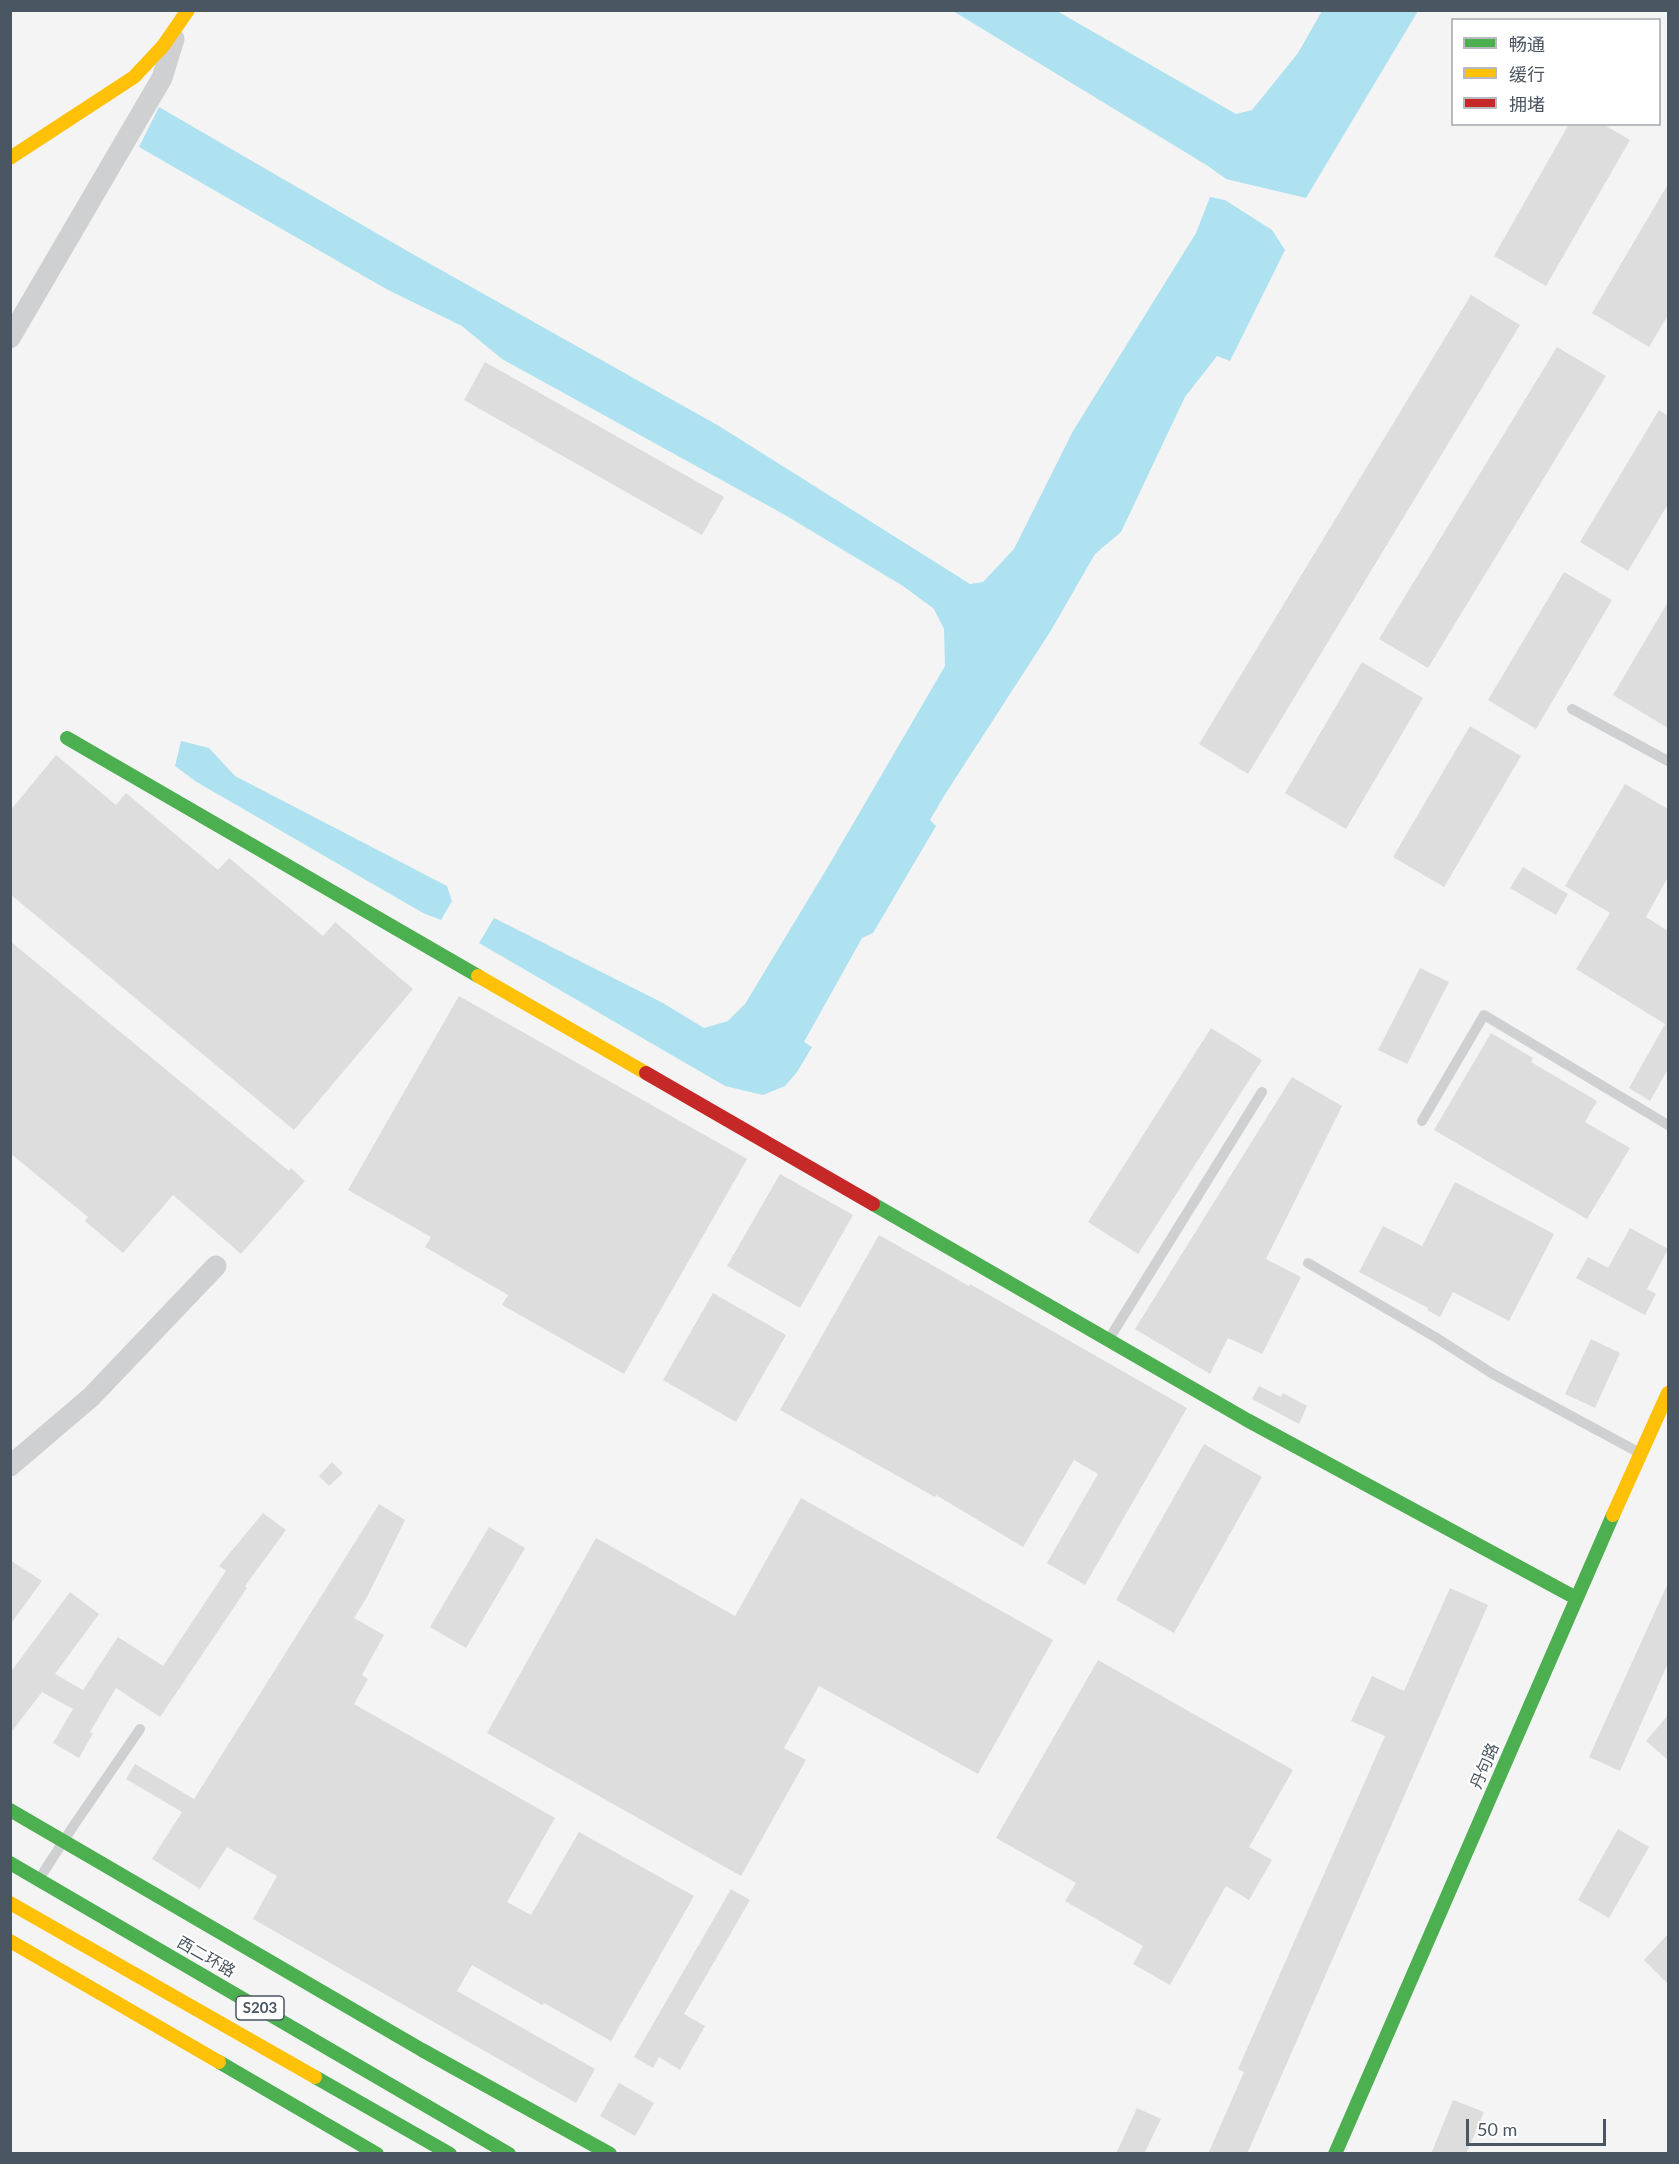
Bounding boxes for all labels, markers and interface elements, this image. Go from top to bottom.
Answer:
legend [1451,18,1661,126]
text: 畅通 [1509,33,1545,55]
text: 缓行 [1509,63,1545,85]
text: 拥堵 [1509,93,1545,115]
street label: 丹句路 [1467,1740,1503,1792]
street label: 西二环路 [173,1933,239,1981]
road number: S203 [236,1996,284,2020]
scale bar [1469,2107,1608,2145]
text: 50 m [1477,2118,1517,2140]

